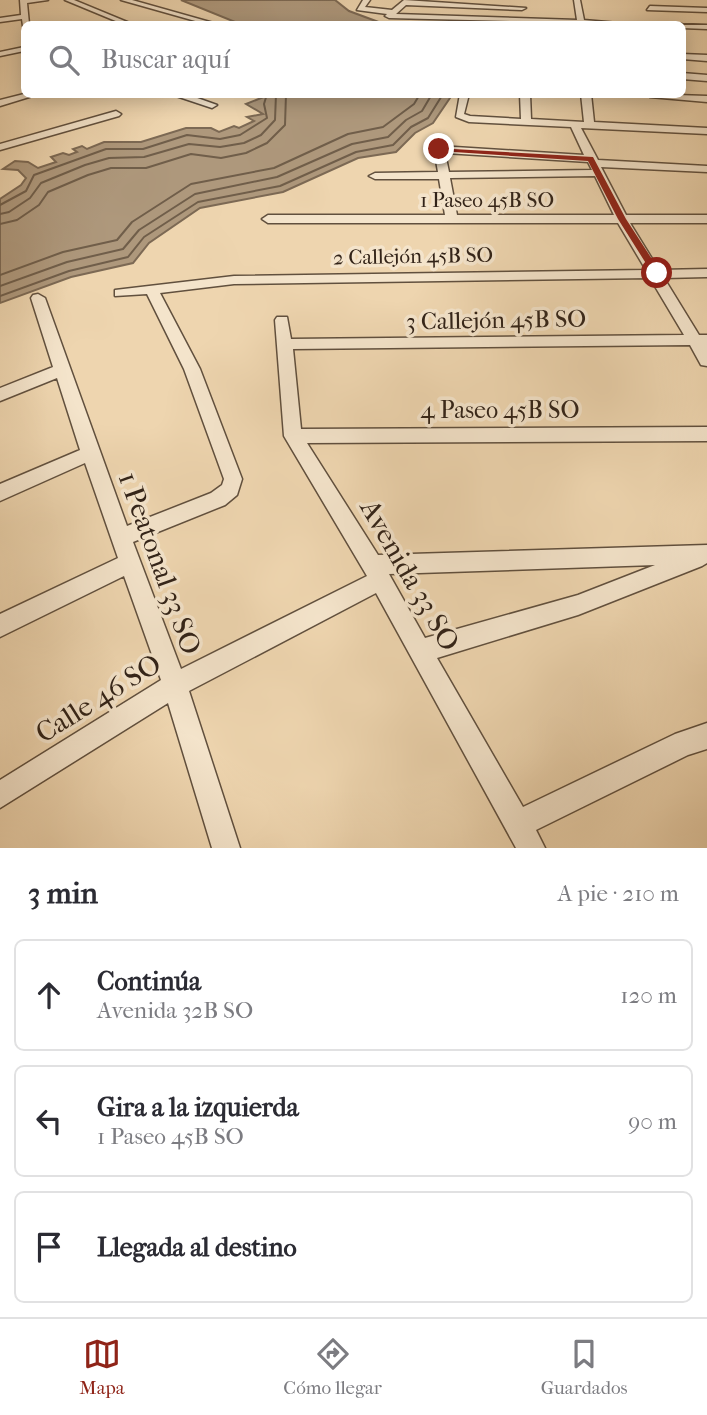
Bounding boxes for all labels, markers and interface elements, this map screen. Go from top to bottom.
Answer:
search box [21,21,686,98]
icon: search [45,41,83,79]
text: Buscar aquí [101,44,230,75]
route end [423,133,454,164]
street label: 1 Paseo 45B SO [420,188,554,212]
street label: 2 Callejón 45B SO [333,243,493,269]
route start [641,257,672,288]
street label: 3 Callejón 45B SO [406,304,586,336]
street label: 4 Paseo 45B SO [421,396,579,424]
street label: 1 Peatonal 33 SO [112,467,208,659]
street label: Avenida 33 SO [353,493,467,656]
street label: Calle 46 SO [29,647,167,749]
text: 3 min [28,876,98,911]
text: A pie · 210 m [558,880,679,907]
text: Continúa [97,966,201,997]
icon: ahead [30,976,68,1014]
text: 120 m [620,982,677,1009]
text: Avenida 32B SO [97,997,253,1024]
text: Gira a la izquierda [97,1092,299,1123]
icon: left [30,1102,68,1140]
text: 90 m [628,1108,677,1135]
text: 1 Paseo 45B SO [97,1123,244,1150]
icon: arrive [30,1228,68,1266]
text: Llegada al destino [97,1232,297,1263]
tab: Mapa [79,1335,125,1399]
tab: Cómo llegar [283,1335,382,1399]
tab: Guardados [541,1335,628,1399]

